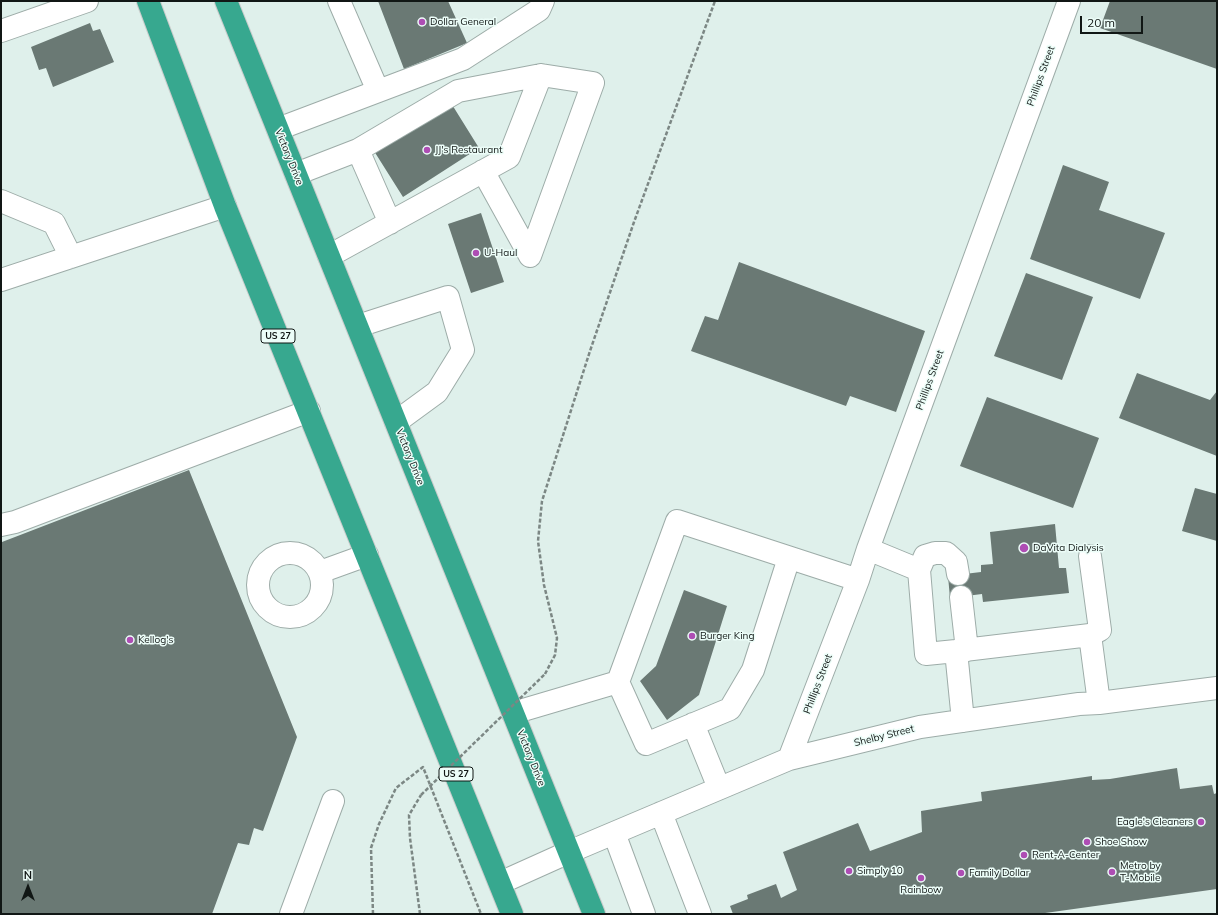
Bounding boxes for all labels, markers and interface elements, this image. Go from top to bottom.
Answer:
scale bar [1082,8,1145,34]
text: 20 m [1087,15,1115,30]
place label: Dollar General [430,16,496,28]
marker: Dollar General [417,17,427,27]
street label: Phillips Street [1025,44,1057,108]
street label: Victory Drive [272,127,306,187]
place label: JJ's Restaurant [435,144,503,156]
marker: JJ's Restaurant [422,145,432,155]
place label: U-Haul [484,247,517,259]
marker: U-Haul [471,248,481,258]
road number: US 27 [261,329,295,343]
street label: Phillips Street [914,348,946,412]
street label: Victory Drive [393,427,427,487]
marker: DaVita Dialysis [1018,542,1030,554]
place label: DaVita Dialysis [1033,542,1104,554]
place label: Burger King [700,630,754,642]
marker: Burger King [687,631,697,641]
place label: Kellog's [138,634,173,646]
marker: Kellog's [125,635,135,645]
street label: Phillips Street [801,652,835,716]
street label: Shelby Street [853,723,915,749]
street label: Victory Drive [514,728,548,788]
road number: US 27 [439,767,473,781]
place label: Eagle's Cleaners [1117,816,1193,828]
marker: Eagle's Cleaners [1196,817,1206,827]
place label: Shoe Show [1095,836,1147,848]
marker: Shoe Show [1082,837,1092,847]
place label: Rent-A-Center [1032,849,1099,861]
marker: Rent-A-Center [1019,850,1029,860]
place label: Metro by T-Mobile [1120,860,1161,884]
place label: Simply 10 [857,865,903,877]
marker: Simply 10 [844,866,854,876]
north arrow [8,867,48,907]
place label: Family Dollar [969,867,1029,879]
marker: Metro by T-Mobile [1107,867,1117,877]
text: N [24,868,32,882]
marker: Family Dollar [956,868,966,878]
marker: Rainbow [916,873,926,883]
place label: Rainbow [900,884,942,896]

